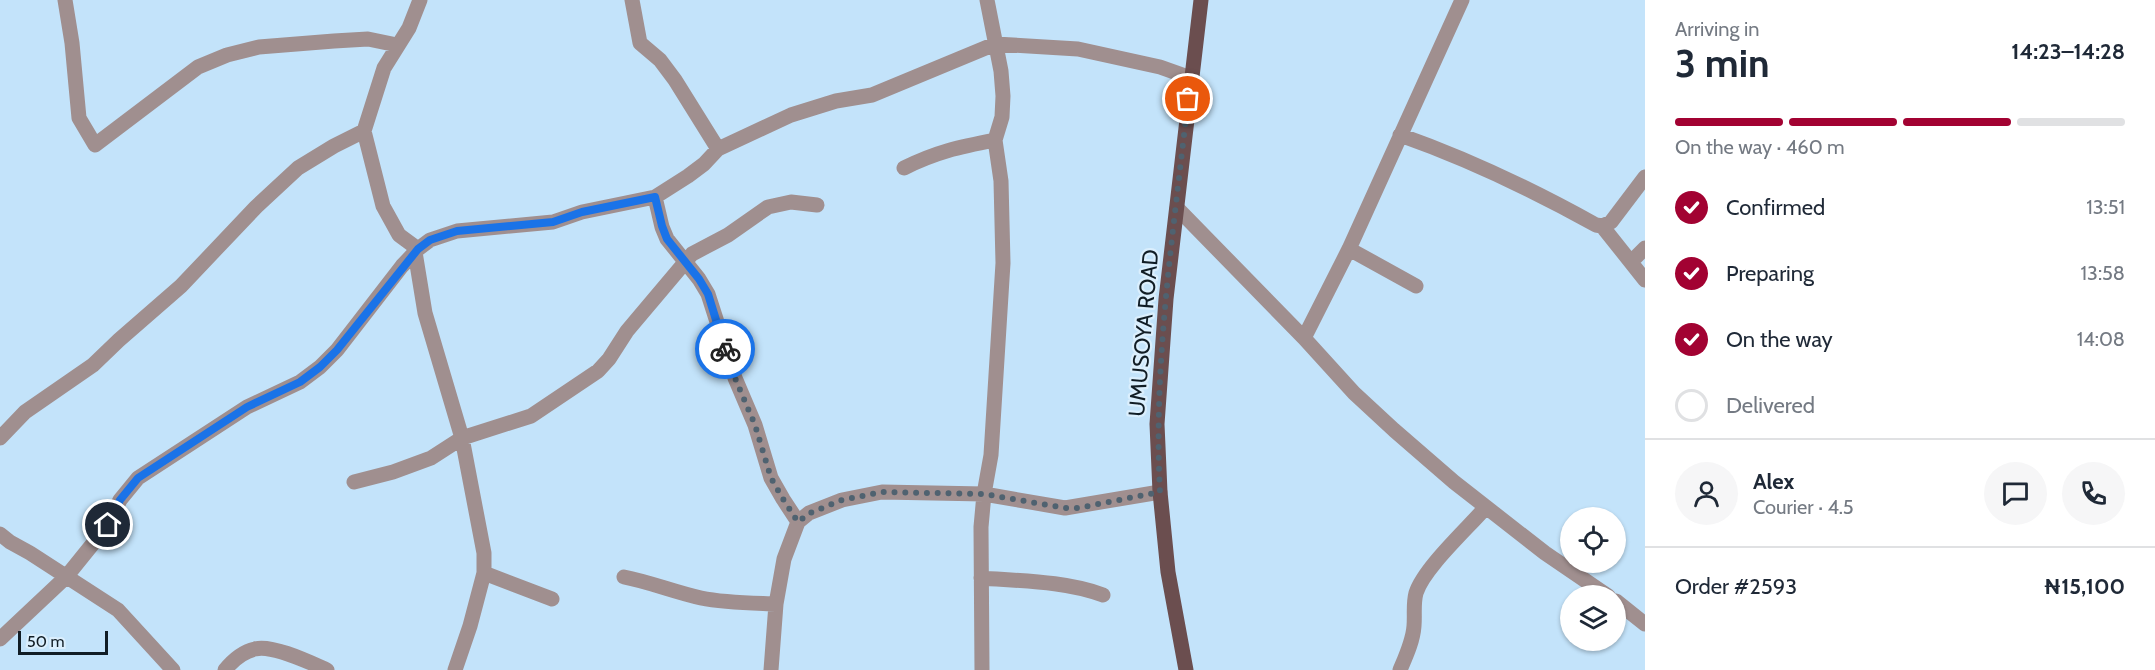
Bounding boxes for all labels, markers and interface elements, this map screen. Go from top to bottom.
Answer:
text: Arriving in [1675,17,1759,41]
text: 14:23–14:28 [2011,38,2125,65]
text: 3 min [1675,39,1770,87]
pin [1162,73,1213,124]
icon: bag [1171,82,1204,115]
text: On the way · 460 m [1675,135,1845,159]
icon: check [1675,191,1708,224]
text: Confirmed [1726,194,1825,221]
text: 13:51 [2086,195,2125,219]
street label: UMUSOYA ROAD [1123,248,1164,418]
icon: check [1675,257,1708,290]
text: Preparing [1726,260,1814,287]
text: 13:58 [2081,261,2125,285]
courier [695,319,755,379]
icon: check [1675,323,1708,356]
text: On the way [1726,326,1833,353]
text: 14:08 [2077,327,2125,351]
icon: bike [709,333,742,366]
text: Delivered [1726,392,1815,419]
button: person [1675,462,1738,525]
button: chat [1984,462,2047,525]
button: phone [2062,462,2125,525]
text: Alex [1753,468,1794,495]
text: Courier · 4.5 [1753,495,1854,519]
pin [82,499,133,550]
map controls [1560,507,1626,651]
button: locate [1560,507,1626,573]
icon: home [91,508,124,541]
text: Order #2593 [1675,573,1797,600]
text: ₦15,100 [2043,573,2125,600]
button: layers [1560,585,1626,651]
scale bar [18,628,108,656]
text: 50 m [27,632,64,651]

